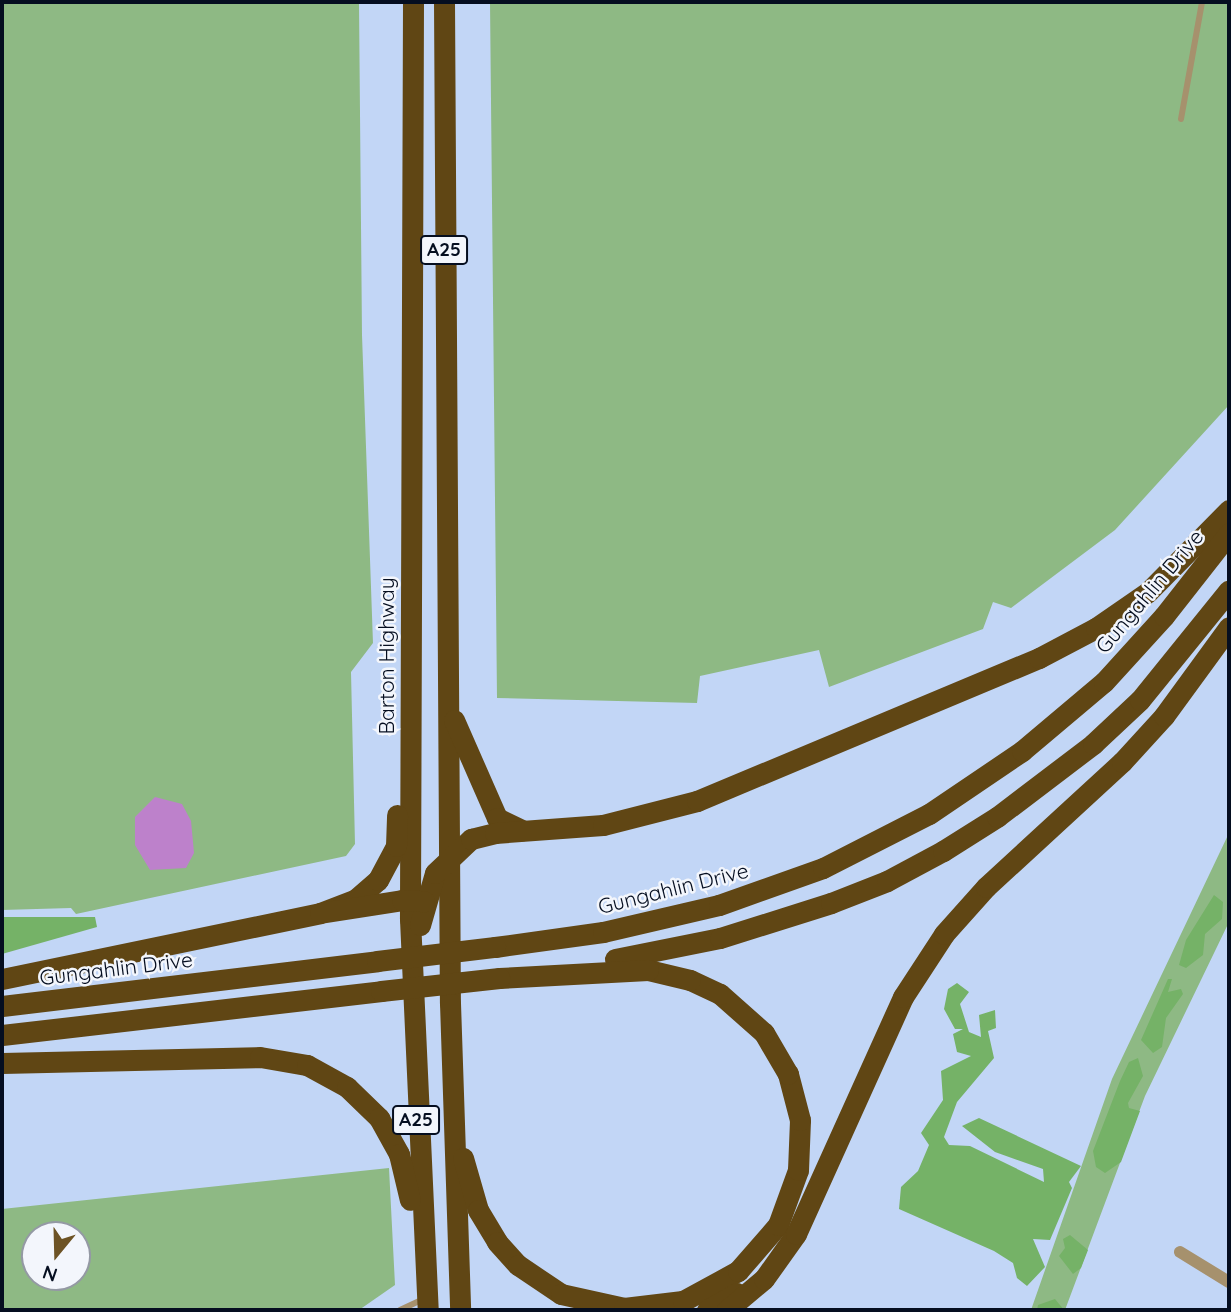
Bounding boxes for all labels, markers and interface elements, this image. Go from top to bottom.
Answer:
road number: A25 [420,234,468,266]
street label: Gungahlin Drive [1090,524,1208,658]
street label: Barton Highway [373,577,399,735]
street label: Gungahlin Drive [595,857,751,919]
street label: Gungahlin Drive [38,946,194,990]
road number: A25 [392,1104,440,1136]
north arrow [21,1221,91,1291]
text: N [39,1260,60,1288]

